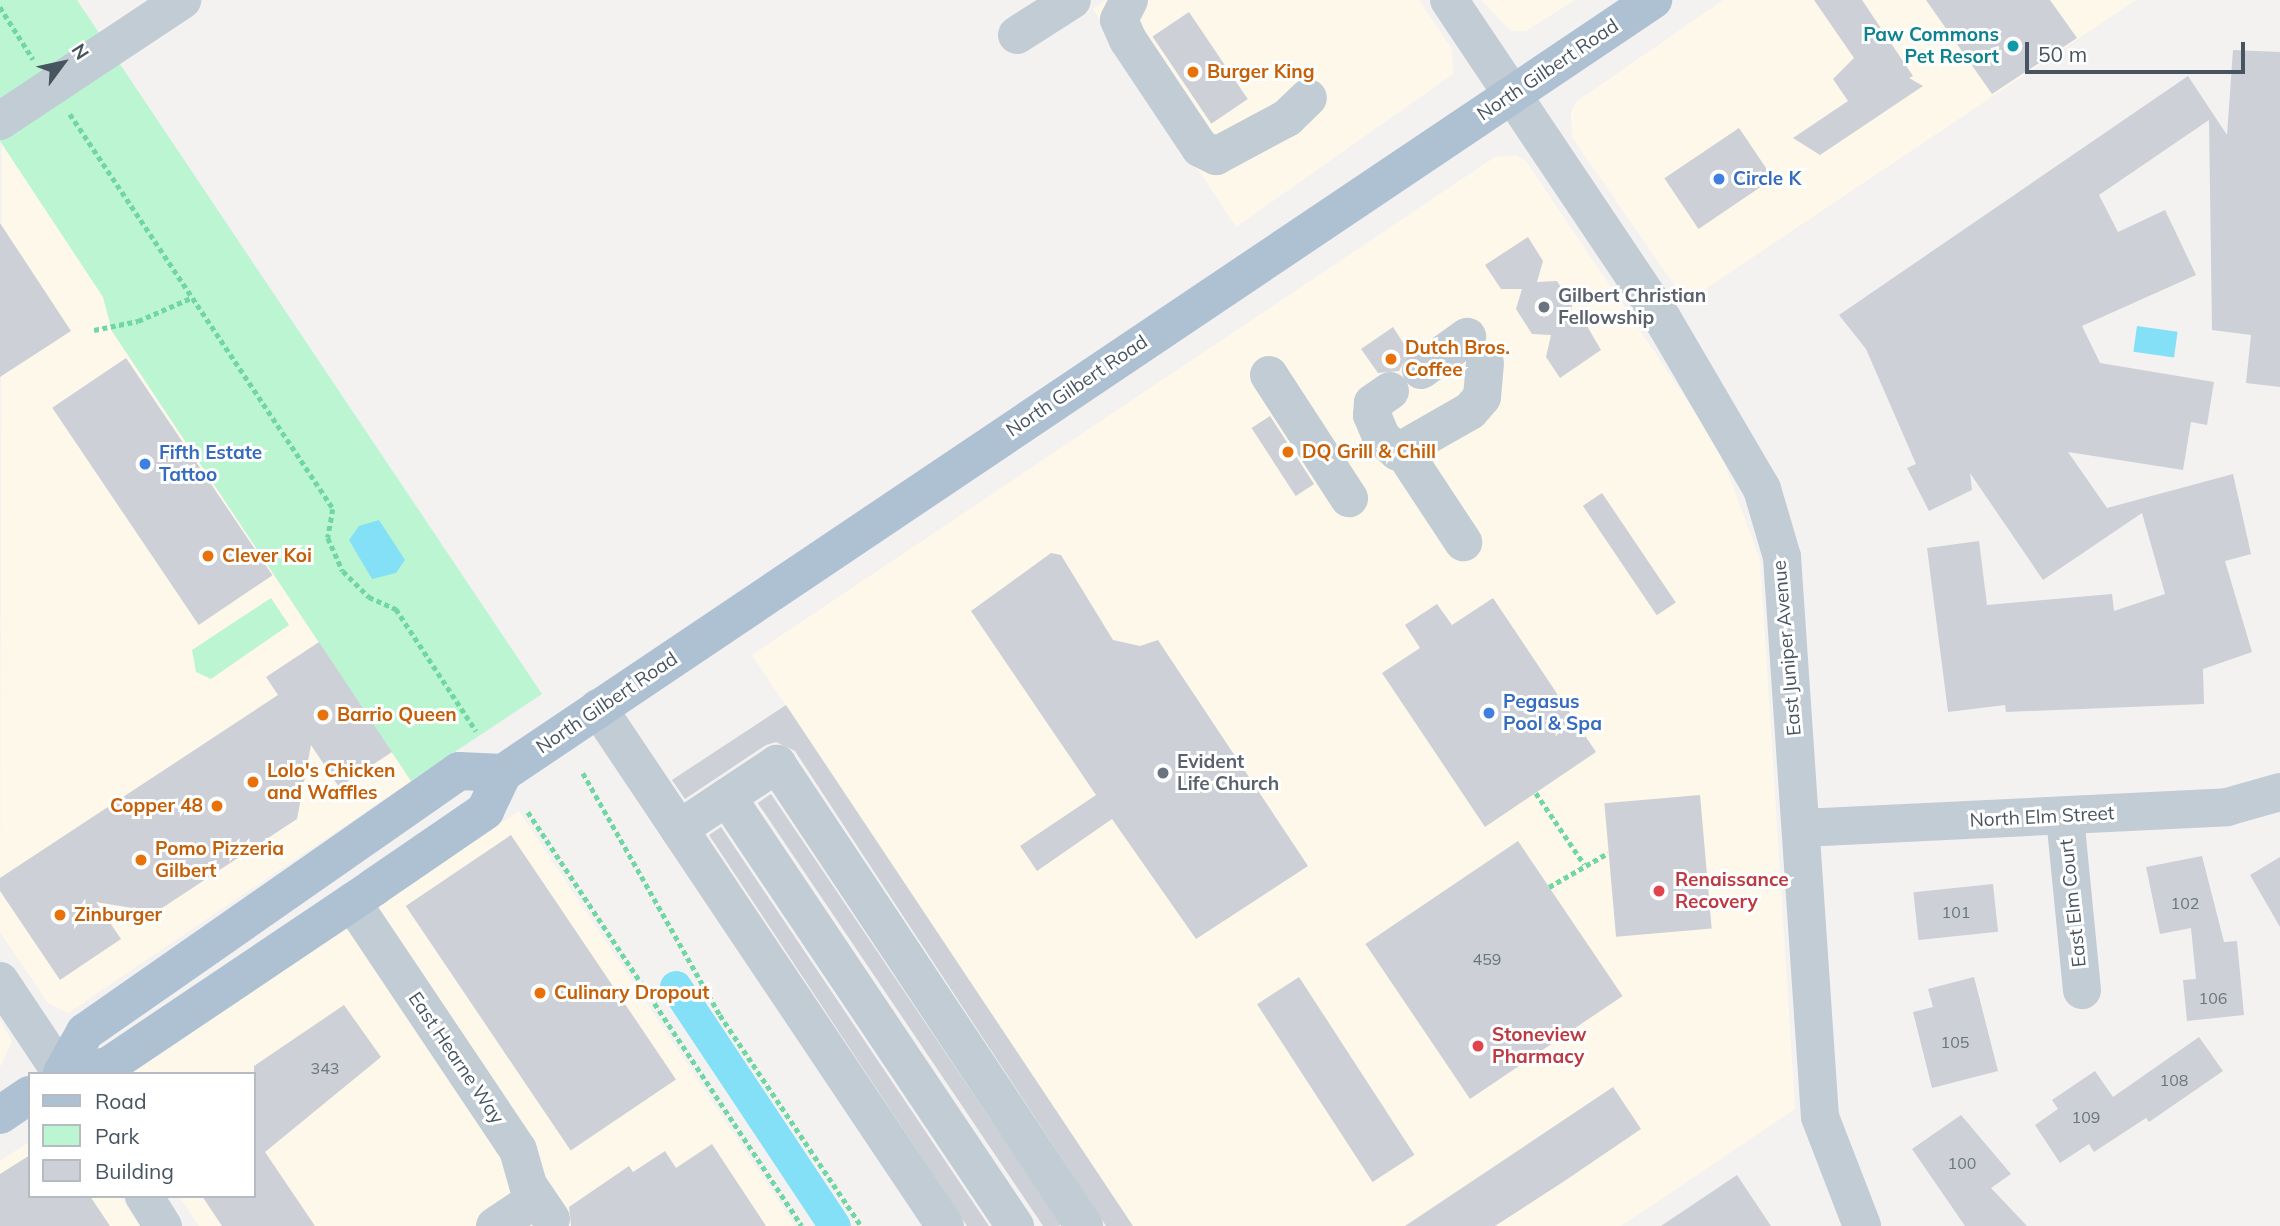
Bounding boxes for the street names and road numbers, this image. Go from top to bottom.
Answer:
street label: North Gilbert Road [1473,14,1623,126]
street label: North Gilbert Road [1002,330,1152,442]
street label: East Juniper Avenue [1768,559,1806,737]
street label: North Gilbert Road [532,647,682,759]
street label: North Elm Street [1969,802,2115,832]
street label: East Elm Court [2055,838,2091,968]
street label: East Hearne Way [403,988,509,1128]

